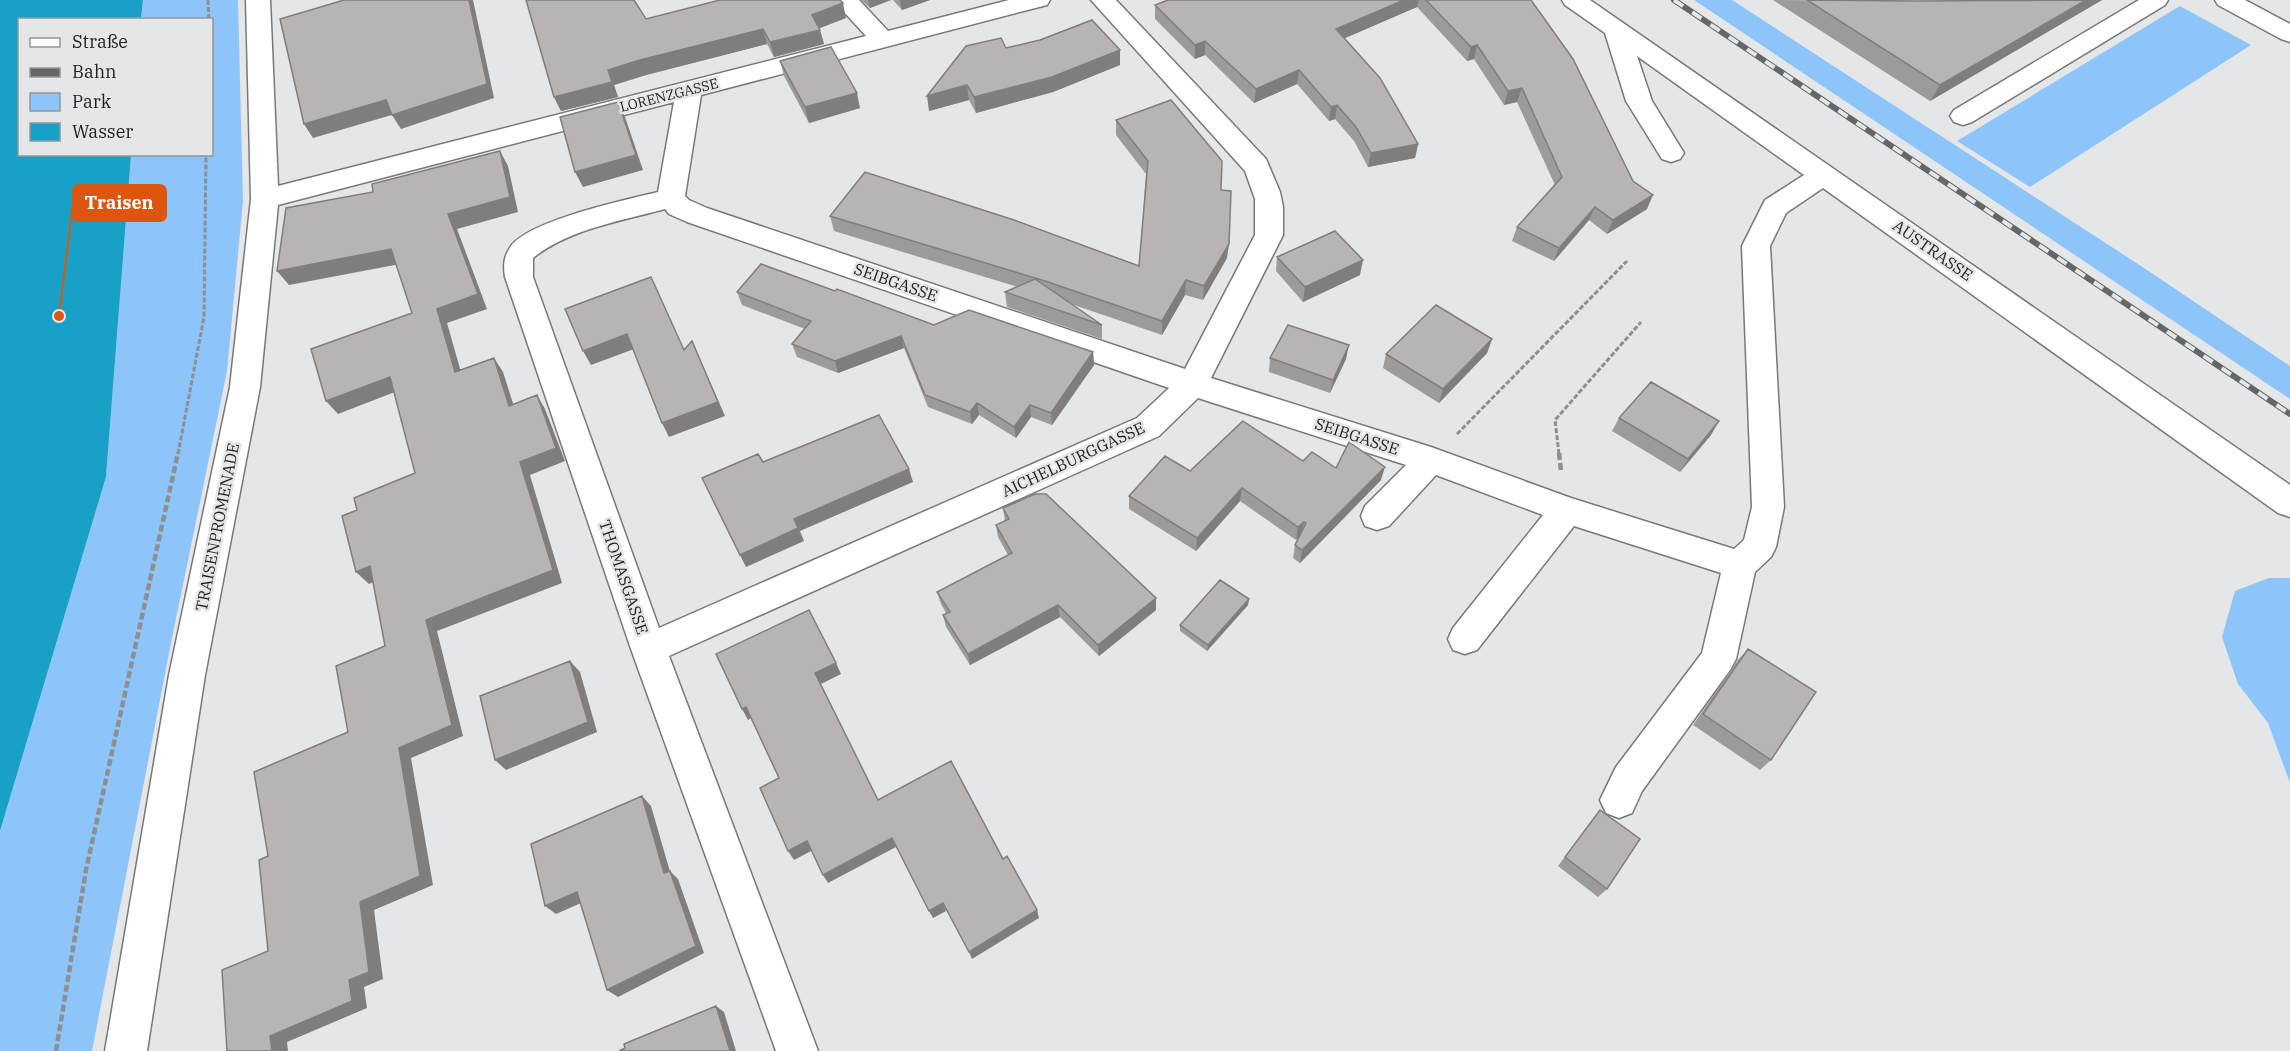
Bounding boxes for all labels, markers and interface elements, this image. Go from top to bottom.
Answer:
legend [18,18,213,156]
text: Straße [72,30,128,53]
text: Bahn [72,60,117,83]
street label: LORENZGASSE [618,74,720,116]
text: Park [72,90,112,113]
text: Wasser [72,120,133,143]
callout: Traisen [73,185,166,221]
text: Traisen [84,191,154,214]
street label: AUSTRASSE [1889,215,1977,285]
street label: SEIBGASSE [851,258,941,306]
street label: SEIBGASSE [1312,413,1402,459]
street label: AICHELBURGGASSE [998,417,1148,501]
street label: TRAISENPROMENADE [191,441,243,613]
street label: THOMASGASSE [595,517,653,637]

